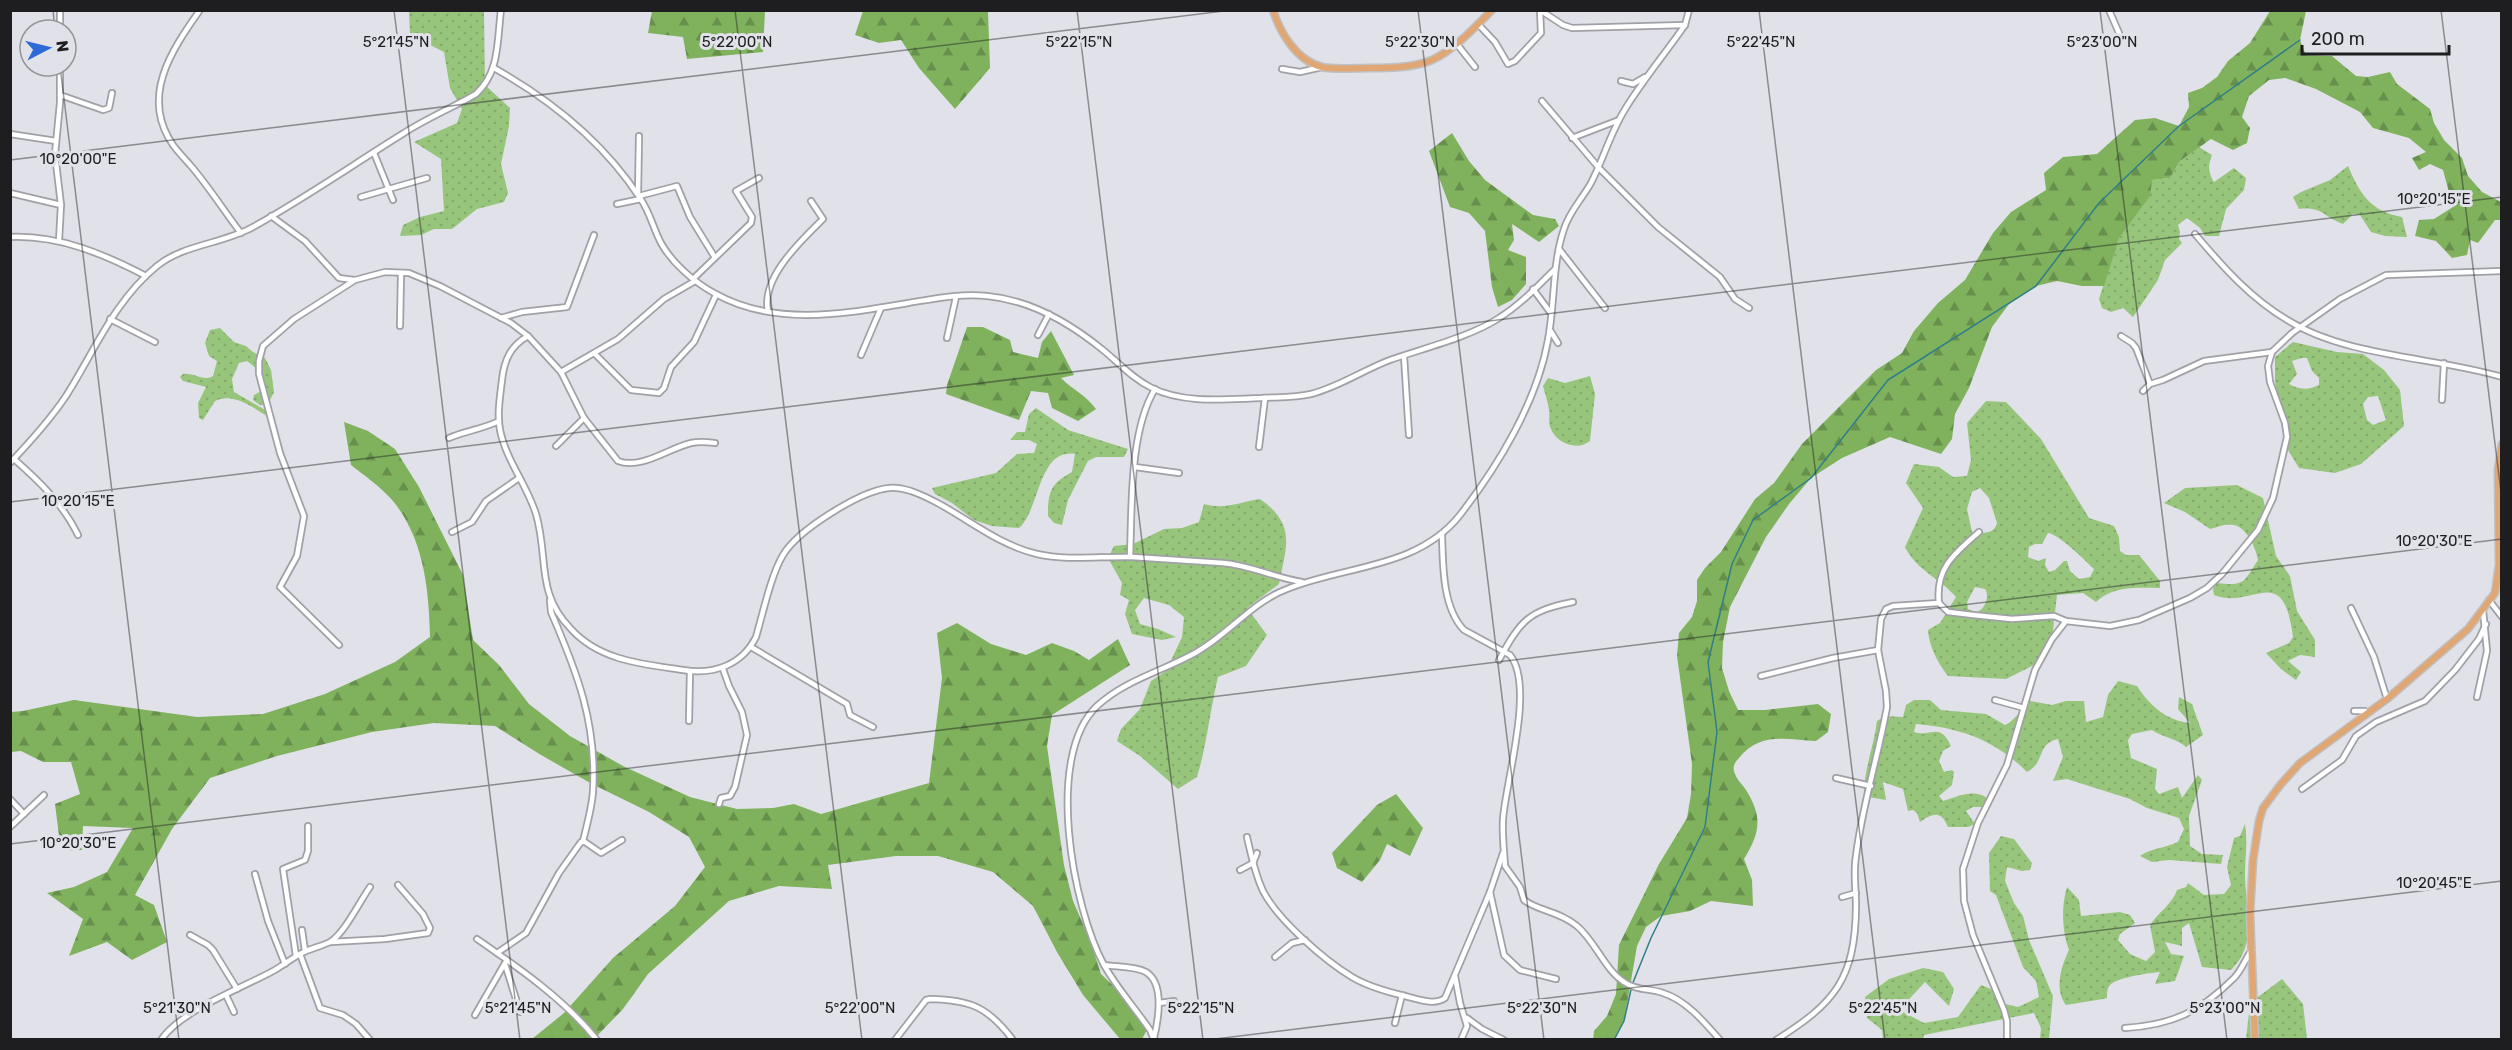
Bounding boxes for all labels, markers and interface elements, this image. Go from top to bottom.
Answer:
north arrow [18,18,78,78]
scale bar [2302,18,2449,56]
text: 200 m [2311,28,2365,50]
text: 5°21'45"N [363,33,429,51]
text: 5°22'00"N [702,33,772,51]
text: 5°22'15"N [1046,33,1112,51]
text: 5°22'30"N [1385,33,1455,51]
text: 5°22'45"N [1726,33,1796,51]
text: 5°23'00"N [2067,33,2137,51]
text: N [52,39,73,53]
text: 10°20'00"E [39,150,117,168]
text: 10°20'15"E [2397,190,2471,208]
text: 10°20'15"E [41,492,115,510]
text: 10°20'30"E [2396,532,2472,550]
text: 10°20'30"E [40,834,116,852]
text: 10°20'45"E [2396,874,2472,892]
text: 5°21'30"N [143,999,211,1017]
text: 5°21'45"N [485,999,551,1017]
text: 5°22'00"N [825,999,895,1017]
text: 5°22'15"N [1168,999,1234,1017]
text: 5°22'30"N [1507,999,1577,1017]
text: 5°22'45"N [1848,999,1918,1017]
text: 5°23'00"N [2190,999,2260,1017]

